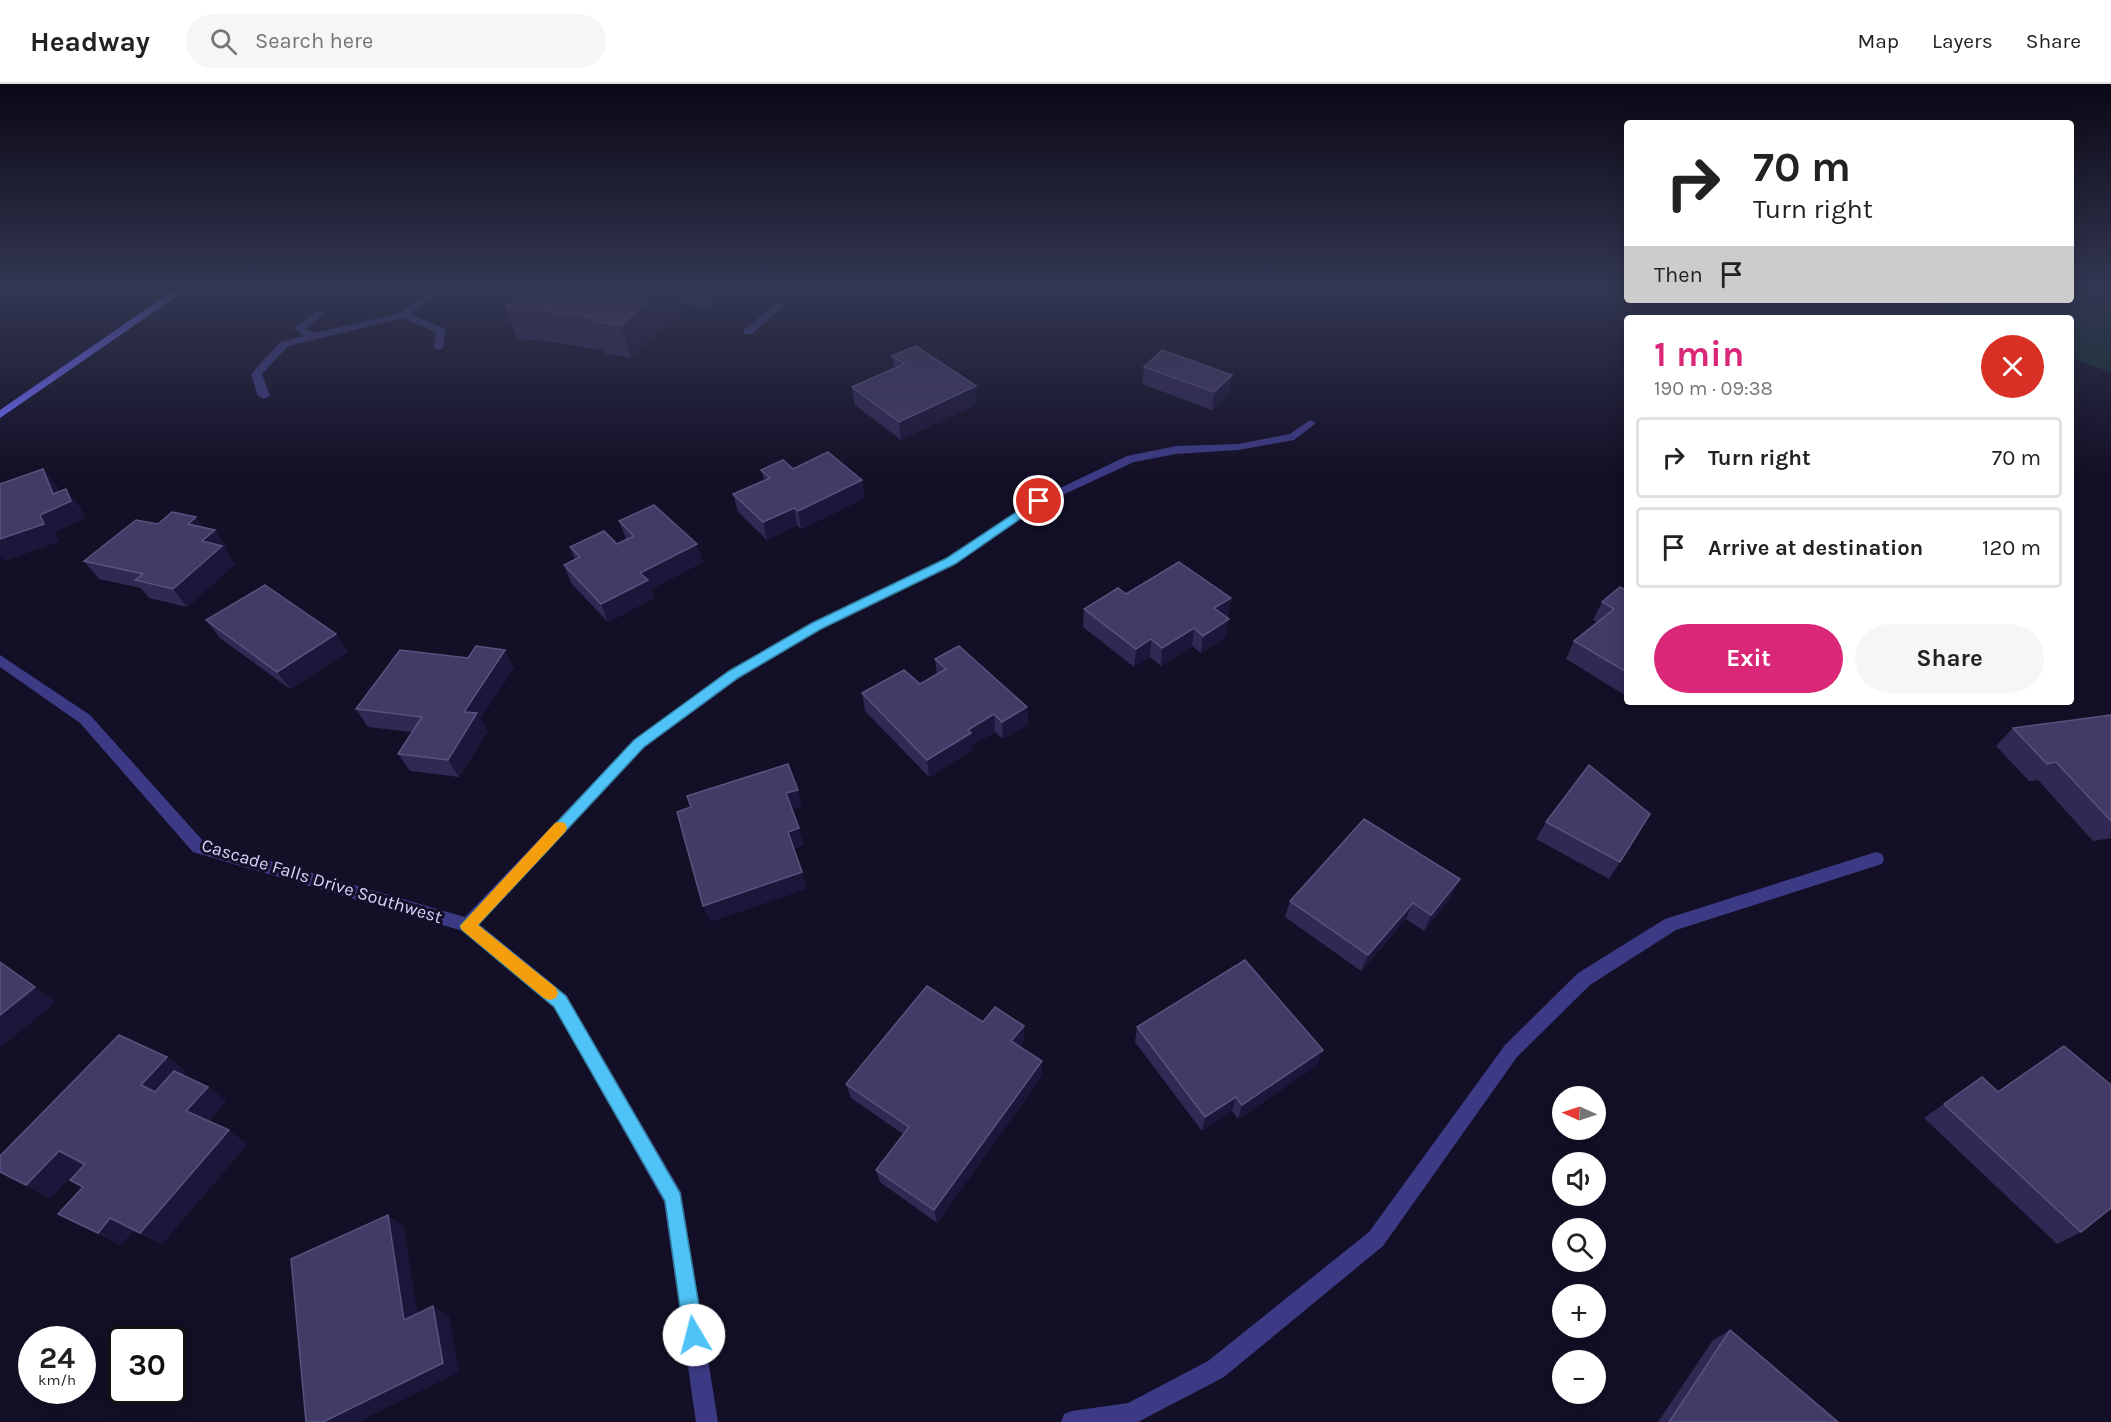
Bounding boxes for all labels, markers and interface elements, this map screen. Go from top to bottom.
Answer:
search box [186,14,606,68]
text: Headway [30,25,150,58]
icon: search [207,25,240,58]
text: Search here [255,28,373,54]
text: Map [1857,29,1899,53]
text: Layers [1932,29,1993,53]
text: Share [2026,29,2081,53]
text: 70 m [1753,142,1851,192]
icon: right [1654,144,1732,222]
text: Turn right [1753,193,1873,225]
icon: arrive [1715,258,1748,291]
text: Then [1654,262,1703,288]
text: 1 min [1654,333,1744,375]
button: close [1981,335,2044,398]
text: 190 m · 09:38 [1654,377,1773,400]
icon: right [1657,441,1690,474]
text: Turn right [1708,445,1811,471]
text: 70 m [1992,445,2041,471]
pin [1013,475,1064,526]
icon: arrive [1022,484,1055,517]
icon: arrive [1657,531,1690,564]
text: Arrive at destination [1708,535,1923,561]
text: 120 m [1982,535,2041,561]
button: Exit [1654,624,1843,693]
button: Share [1855,624,2044,693]
street label: Cascade Falls Drive Southwest [199,834,445,928]
north arrow [1552,1086,1606,1140]
map controls [1552,1086,1606,1404]
button: sound [1552,1152,1606,1206]
button: search [1552,1218,1606,1272]
button: + [1552,1284,1606,1338]
position arrow [662,1303,726,1367]
speed limit sign: 30 [108,1326,186,1404]
text: 24 [39,1340,75,1376]
button: − [1552,1350,1606,1404]
text: km/h [38,1371,76,1389]

